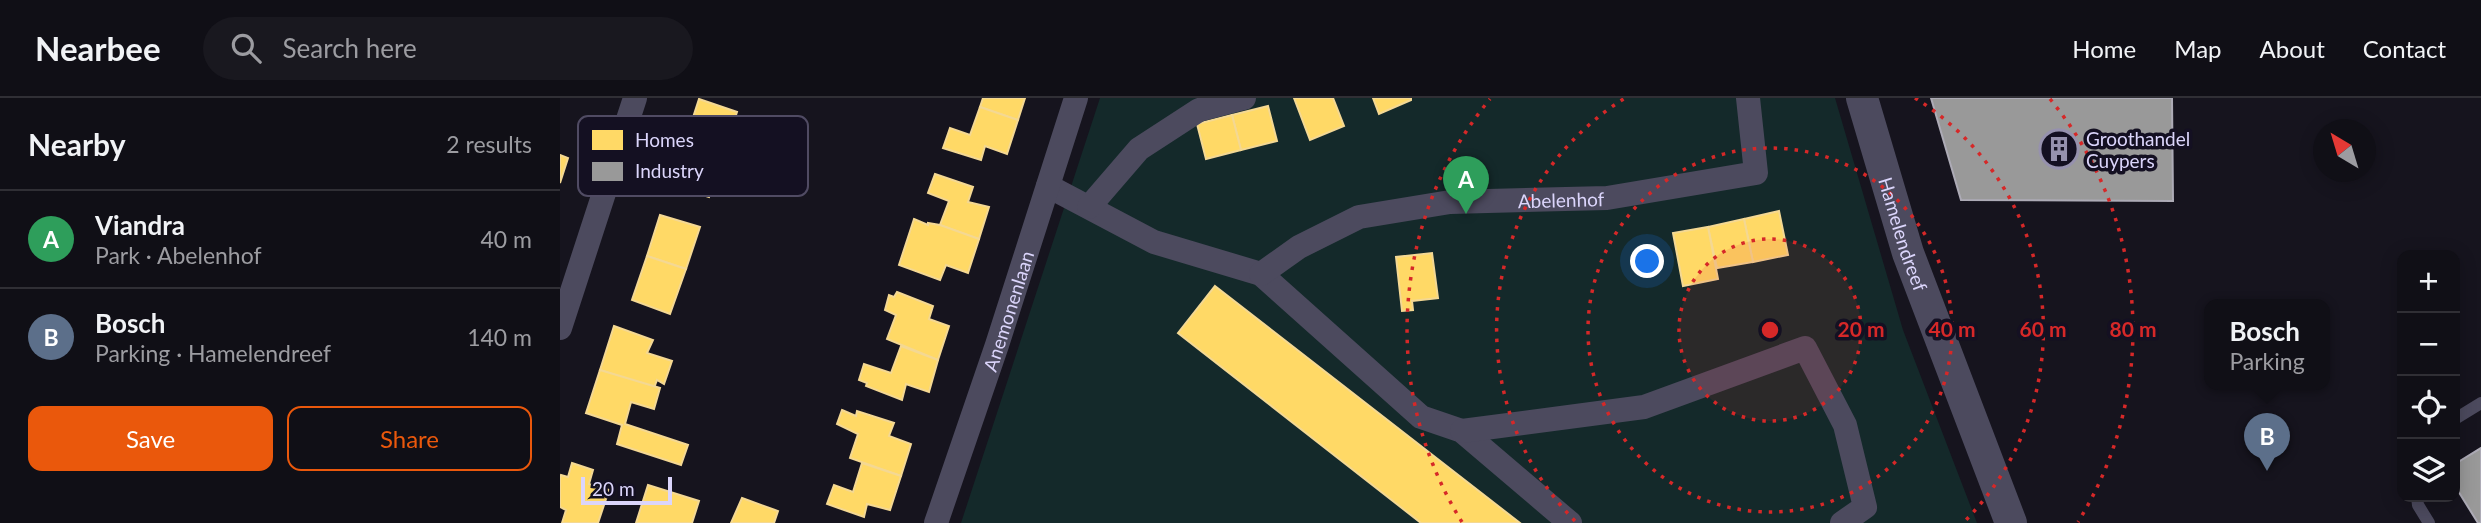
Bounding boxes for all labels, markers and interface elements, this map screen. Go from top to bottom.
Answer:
search box [203,17,693,80]
text: Nearbee [35,28,161,68]
icon: search [227,29,265,67]
text: Search here [283,32,417,64]
text: Home [2072,34,2136,63]
text: Map [2174,34,2222,63]
text: About [2260,34,2325,63]
text: Contact [2363,34,2446,63]
legend [578,116,808,196]
north arrow [2313,119,2376,182]
text: Nearby [28,126,126,162]
place label: Groothandel Cuypers [2086,127,2190,172]
text: Homes [635,128,694,151]
building icon: Groothandel Cuypers [2038,128,2080,170]
text: 2 results [446,130,532,158]
pin: A [1443,156,1489,214]
text: Industry [635,159,704,182]
street label: Hamelendreef [1875,174,1933,294]
street label: Abelenhof [1518,187,1605,212]
text: Viandra [95,209,185,241]
text: A [43,225,59,253]
text: 40 m [481,225,532,253]
text: Park · Abelenhof [95,241,262,269]
your location [1630,244,1664,278]
street label: Anemonenlaan [977,248,1038,374]
map controls [2397,250,2460,502]
button: + [2397,250,2460,313]
popup [2204,299,2330,390]
text: Bosch [95,307,166,339]
button: − [2397,313,2460,376]
text: Bosch [2229,315,2300,347]
text: 20 m [1837,316,1885,341]
text: 40 m [1928,316,1976,341]
text: 60 m [2019,316,2067,341]
text: 80 m [2109,316,2157,341]
centre of rings [1758,318,1782,342]
text: B [43,323,59,351]
text: 140 m [467,323,532,351]
text: Parking · Hamelendreef [95,339,331,367]
text: Parking [2229,347,2305,375]
button: locate [2397,376,2460,439]
button: Save [28,406,273,471]
button: Share [287,406,532,471]
pin: B [2244,413,2290,471]
button: layers [2397,439,2460,502]
scale bar [581,474,672,506]
text: 20 m [592,477,635,500]

